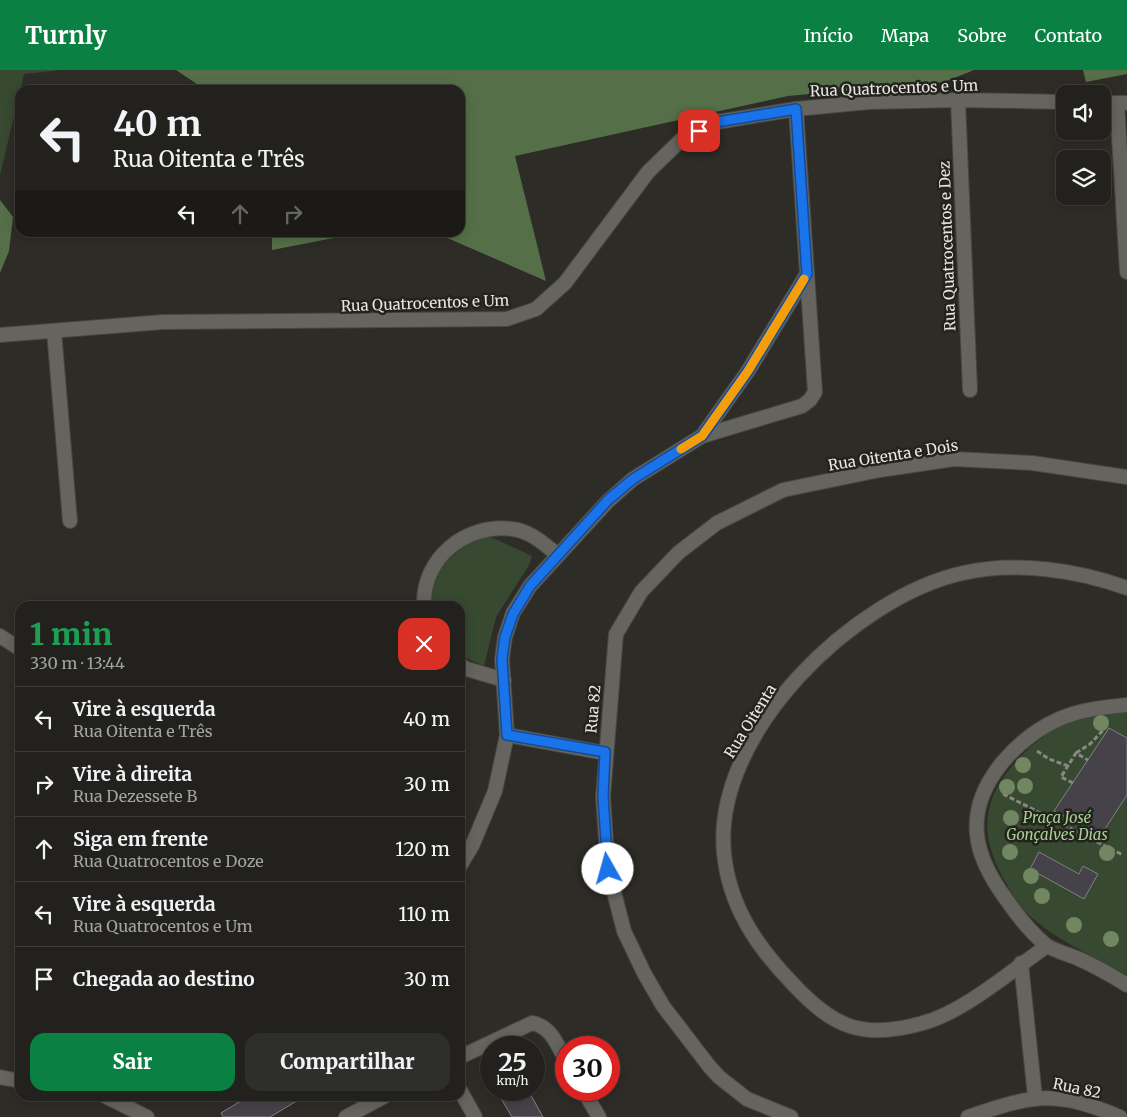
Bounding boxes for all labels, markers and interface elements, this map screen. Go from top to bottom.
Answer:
text: Turnly [25,20,107,51]
text: Início [804,24,853,47]
text: Mapa [881,24,929,47]
text: Sobre [957,24,1007,47]
text: Contato [1035,24,1102,47]
street label: Rua Quatrocentos e Um [810,76,979,100]
map controls [1056,85,1111,205]
button: sound [1056,85,1111,140]
text: 40 m [113,102,201,146]
icon: left [30,105,95,170]
pin [678,110,720,152]
icon: arrive [685,117,713,145]
text: Rua Oitenta e Três [113,145,305,173]
button: layers [1056,150,1111,205]
street label: Rua Quatrocentos e Dez [935,161,959,331]
icon: left [173,200,201,228]
icon: ahead [226,200,254,228]
icon: right [279,200,307,228]
street label: Rua Quatrocentos e Um [341,291,510,315]
street label: Rua Oitenta e Dois [827,435,959,475]
text: 1 min [30,615,112,653]
button: close [398,618,450,670]
text: 330 m · 13:44 [30,653,125,673]
street label: Rua Oitenta [720,680,780,762]
street label: Rua 82 [581,684,605,734]
text: Vire à esquerda [73,697,216,721]
icon: left [30,705,58,733]
text: 40 m [403,707,450,731]
text: Rua Oitenta e Três [73,721,213,741]
text: Vire à direita [73,762,192,786]
icon: right [30,770,58,798]
text: 30 m [404,772,450,796]
text: Rua Dezessete B [73,786,197,806]
park label: Praça José Gonçalves Dias [1006,808,1108,844]
text: Siga em frente [73,827,208,851]
icon: ahead [30,835,58,863]
text: 120 m [395,837,450,861]
position arrow [581,842,633,894]
text: Rua Quatrocentos e Doze [73,851,264,871]
text: Vire à esquerda [73,892,216,916]
icon: left [30,900,58,928]
text: 110 m [399,902,450,926]
text: Rua Quatrocentos e Um [73,916,253,936]
icon: arrive [30,965,58,993]
text: Chegada ao destino [73,967,255,991]
text: 30 m [404,967,450,991]
button: Sair [30,1033,235,1091]
button: Compartilhar [245,1033,450,1091]
speed limit sign: 30 [555,1036,620,1101]
text: 25 [498,1046,527,1078]
text: km/h [497,1073,528,1088]
street label: Rua 82 [1051,1074,1103,1102]

